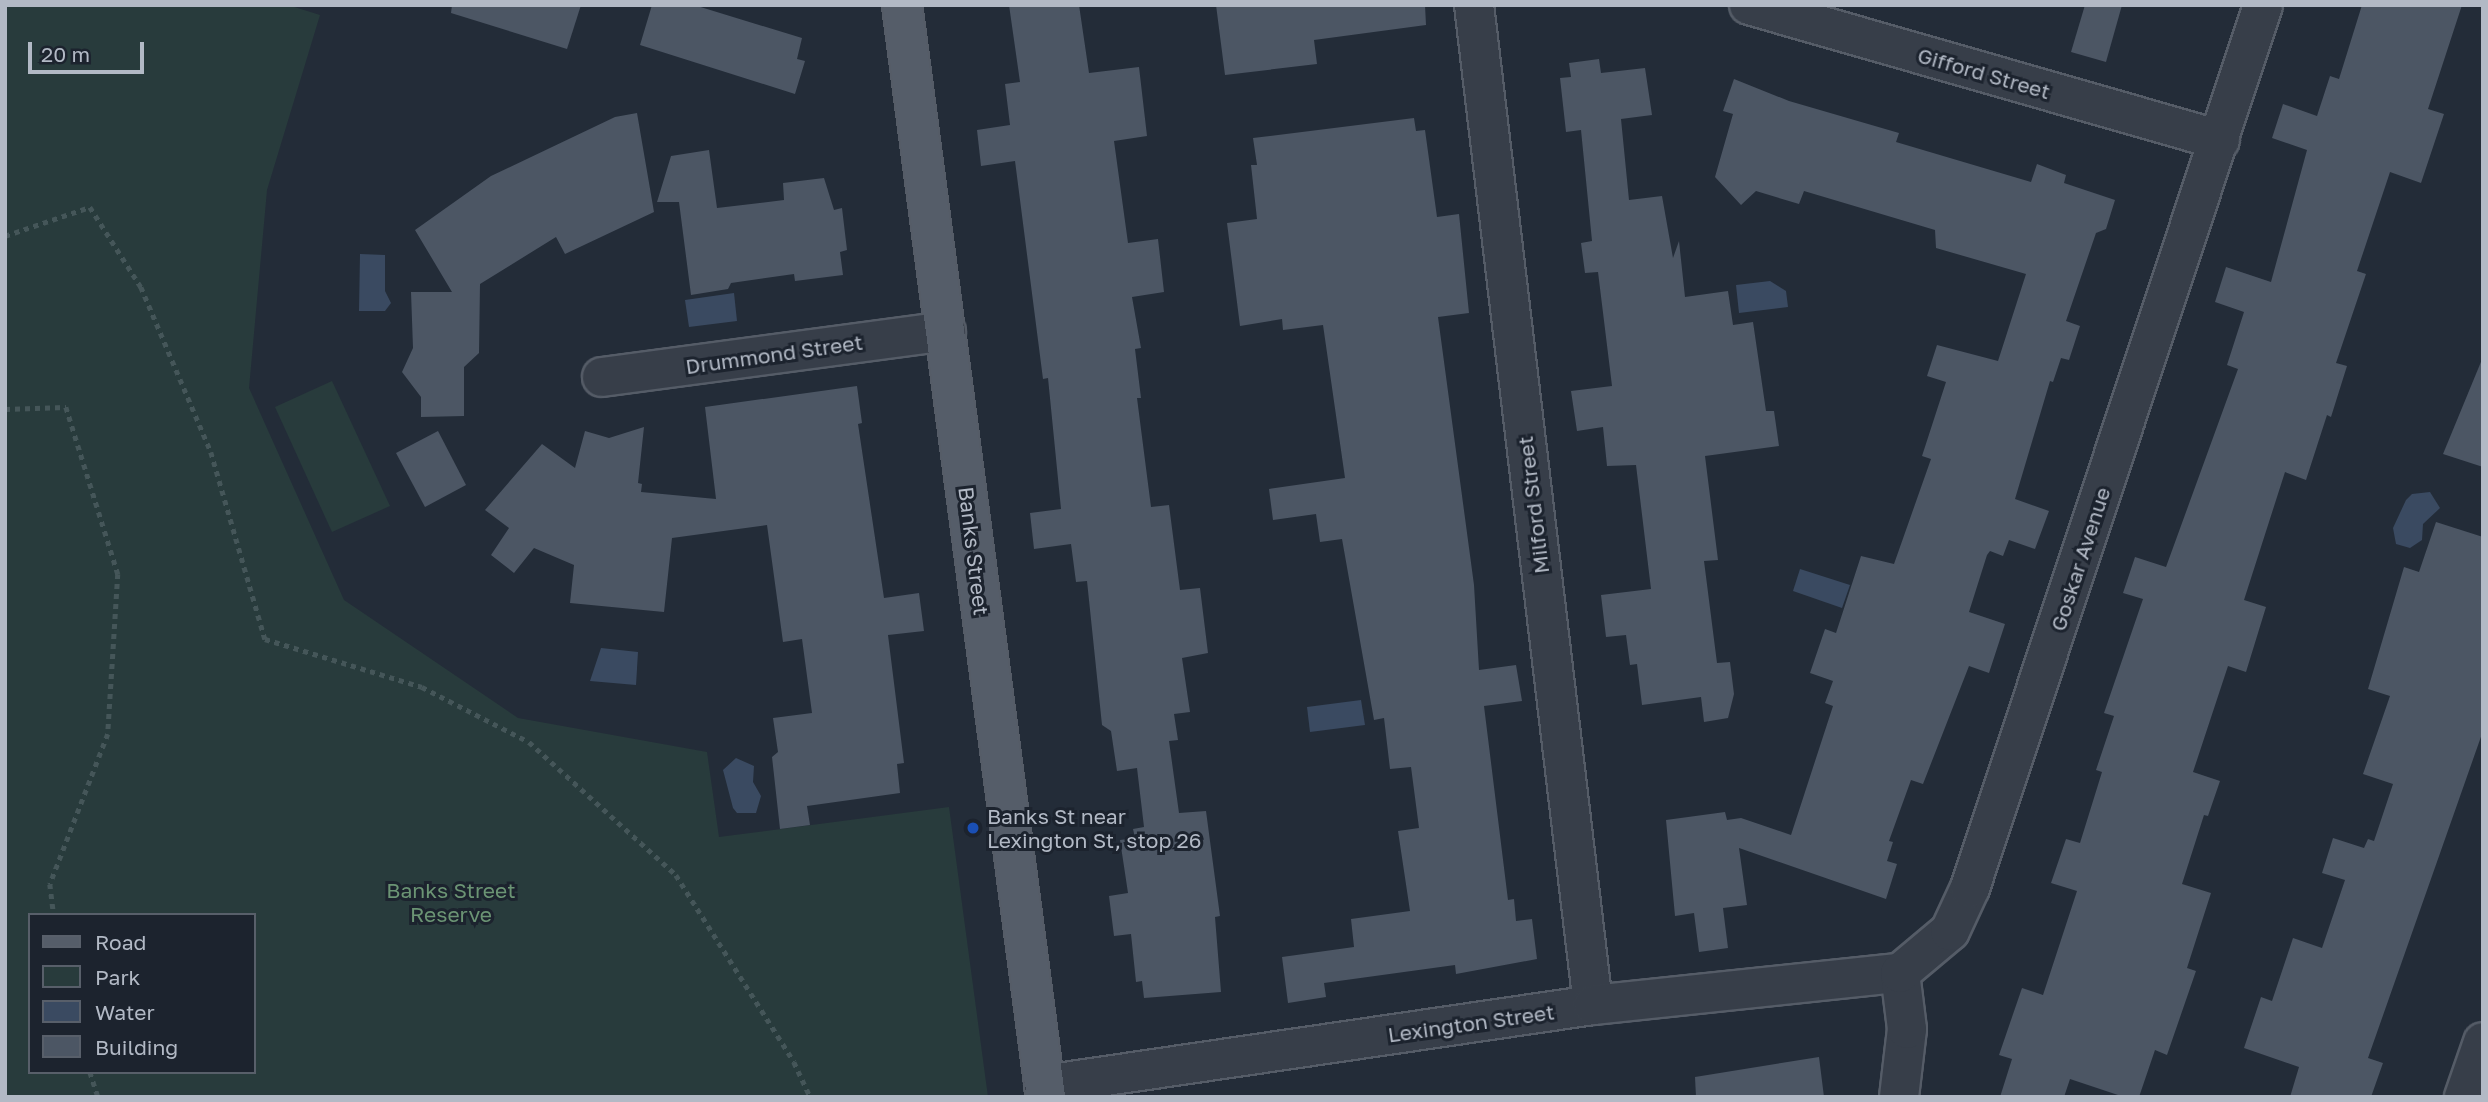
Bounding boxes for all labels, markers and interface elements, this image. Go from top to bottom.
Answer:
scale bar [32,28,147,72]
text: 20 m [41,41,90,67]
street label: Gifford Street [1915,42,2053,104]
street label: Drummond Street [684,329,864,379]
street label: Milford Street [1512,435,1554,575]
street label: Goskar Avenue [2045,484,2115,634]
street label: Banks Street [954,485,994,617]
place label: Banks St near Lexington St, stop 26 [987,803,1201,853]
marker: Banks St near Lexington St, stop 26 [965,820,981,836]
park label: Banks Street Reserve [386,877,516,927]
legend [28,913,256,1074]
text: Road [95,929,146,955]
text: Park [95,964,140,990]
text: Water [95,999,155,1025]
street label: Lexington Street [1386,999,1556,1047]
text: Building [95,1034,178,1060]

